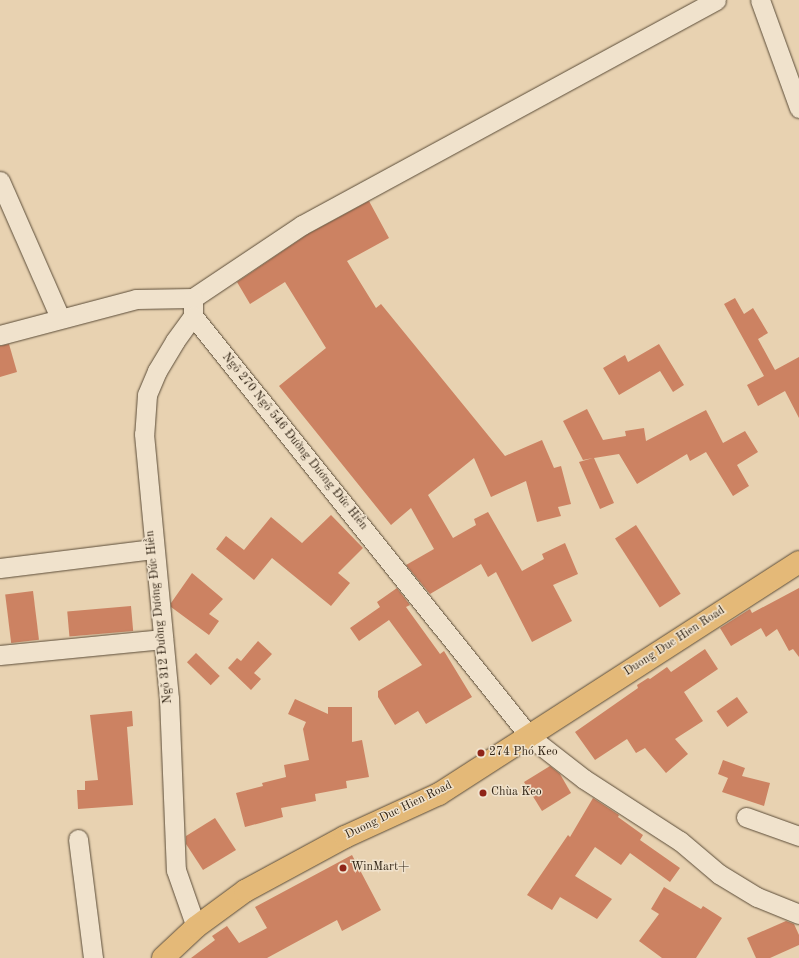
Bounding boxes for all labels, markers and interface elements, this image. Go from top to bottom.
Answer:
street label: Ngõ 270 Ngõ 546 Đường Dương Đức Hiền [218,351,370,533]
street label: Ngõ 312 Đường Dương Đức Hiền [144,530,176,704]
street label: Duong Duc Hien Road [622,604,728,680]
place label: 274 Phó Keo [489,746,558,760]
marker: 274 Phó Keo [476,748,486,758]
street label: Duong Duc Hien Road [343,779,455,843]
place label: Chùa Keo [491,786,542,800]
marker: Chùa Keo [478,788,488,798]
place label: WinMart+ [351,861,409,875]
marker: WinMart+ [338,863,348,873]

